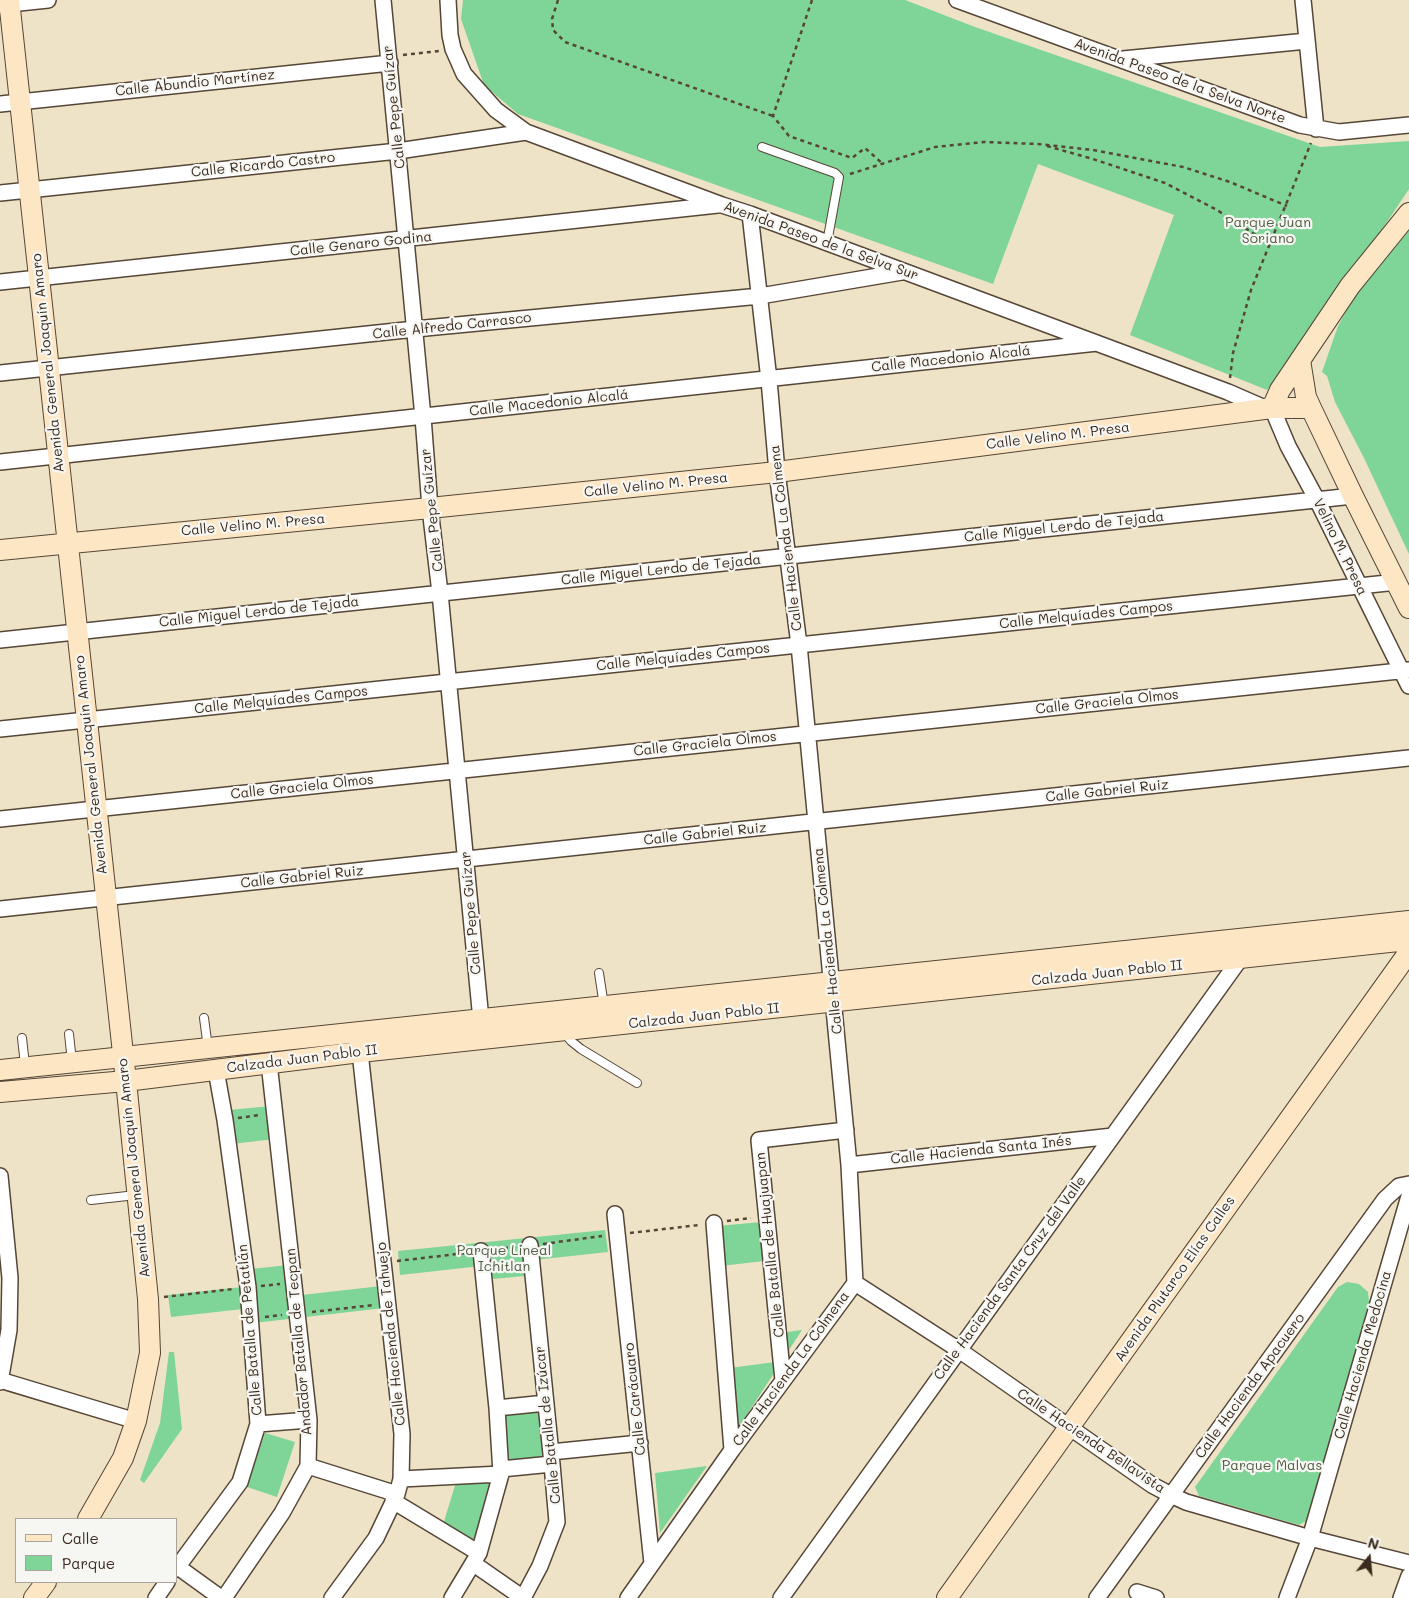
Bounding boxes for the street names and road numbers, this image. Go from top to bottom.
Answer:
street label: Avenida Paseo de la Selva Norte [1072,35,1288,127]
street label: Calle Pepe Guízar [379,45,409,169]
street label: Calle Abundio Martínez [114,66,276,100]
street label: Calle Ricardo Castro [190,149,336,181]
street label: Avenida Paseo de la Selva Sur [721,198,921,284]
street label: Calle Genaro Godina [289,228,433,260]
street label: Avenida General Joaquín Amaro [28,252,68,474]
street label: Calle Alfredo Carrasco [372,309,532,343]
street label: Calle Macedonio Alcalá [871,342,1031,376]
street label: Calle Macedonio Alcalá [469,386,629,420]
street label: Calle Velino M. Presa [985,419,1131,453]
street label: Calle Hacienda La Colmena [766,444,806,632]
street label: Calle Pepe Guízar [417,448,447,572]
street label: Calle Velino M. Presa [583,469,729,501]
street label: Velino M. Presa [1309,496,1371,598]
street label: Calle Miguel Lerdo de Tejada [963,508,1165,546]
street label: Calle Velino M. Presa [180,510,326,540]
street label: Calle Miguel Lerdo de Tejada [560,551,762,589]
street label: Calle Miguel Lerdo de Tejada [158,593,360,631]
street label: Calle Melquíades Campos [998,598,1174,632]
street label: Calle Melquíades Campos [595,640,771,674]
street label: Avenida General Joaquín Amaro [71,654,111,876]
street label: Calle Melquíades Campos [193,683,369,717]
street label: Calle Graciela Olmos [1035,686,1179,718]
street label: Calle Graciela Olmos [633,728,777,760]
street label: Calle Graciela Olmos [230,771,374,803]
street label: Calle Gabriel Ruiz [1045,776,1169,806]
street label: Calle Gabriel Ruiz [643,819,767,849]
street label: Calle Hacienda La Colmena [810,847,846,1035]
street label: Calle Pepe Guízar [457,851,485,975]
street label: Calle Gabriel Ruiz [240,862,364,892]
street label: Calzada Juan Pablo II [1031,957,1183,989]
street label: Calzada Juan Pablo II [628,1000,780,1032]
street label: Calzada Juan Pablo II [226,1041,378,1077]
street label: Avenida General Joaquín Amaro [114,1057,154,1279]
street label: Calle Hacienda Santa Inés [890,1132,1072,1168]
street label: Calle Batalla de Huajuapan [752,1152,788,1338]
street label: Calle Hacienda Santa Cruz del Valle [930,1173,1090,1383]
street label: Avenida Plutarco Elías Calles [1111,1193,1239,1365]
street label: Calle Hacienda de Tahuejo [373,1241,409,1427]
street label: Calle Batalla de Petatlán [234,1244,266,1416]
street label: Andador Batalla de Tecpan [282,1248,316,1436]
street label: Calle Hacienda Medocina [1331,1269,1395,1441]
street label: Calle Hacienda La Colmena [729,1288,853,1450]
street label: Calle Hacienda Apacuero [1192,1310,1308,1462]
street label: Calle Carácuaro [621,1342,649,1456]
street label: Calle Batalla de Izúcar [531,1345,565,1505]
street label: Calle Hacienda Bellavista [1014,1385,1168,1497]

